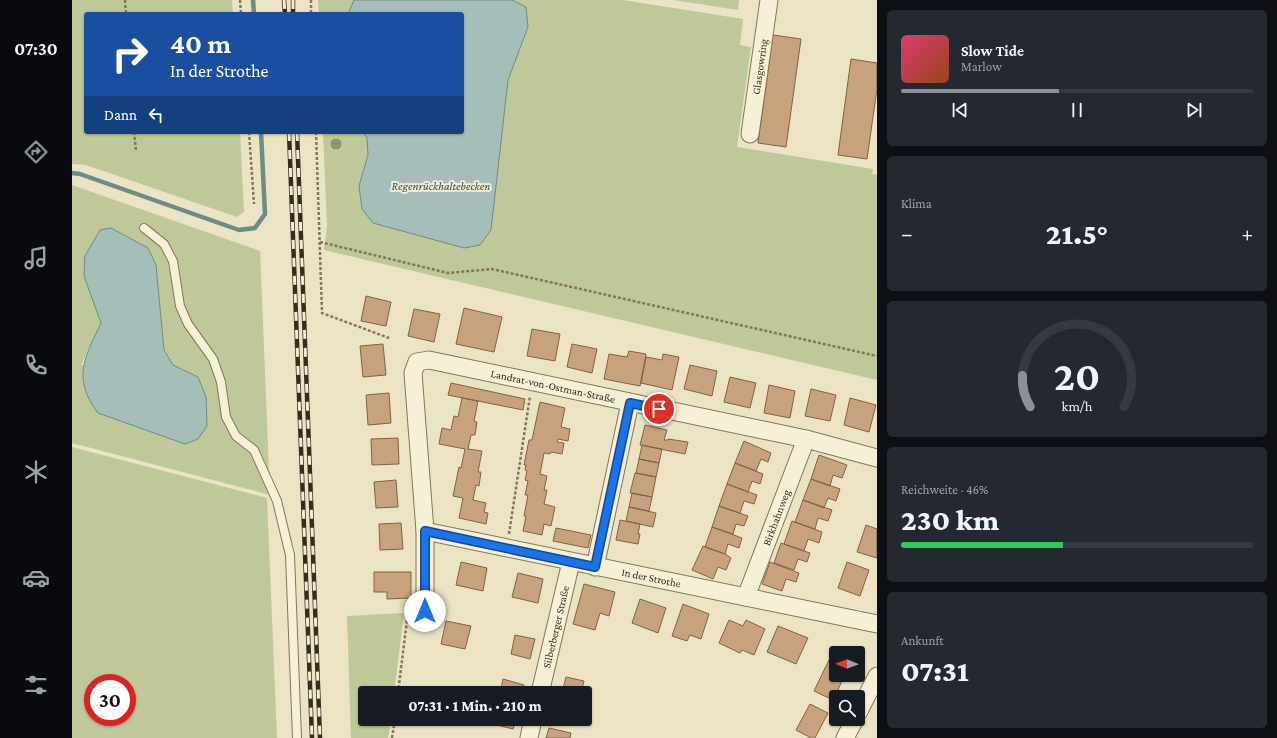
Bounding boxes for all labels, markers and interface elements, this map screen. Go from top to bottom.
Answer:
icon: right [104,28,156,80]
text: 40 m [170,28,231,59]
street label: Glasgowring [750,37,771,95]
text: 07:30 [14,39,58,59]
text: Slow Tide [961,43,1024,59]
text: Marlow [961,59,1002,74]
text: In der Strothe [170,61,269,81]
icon: previous [949,99,971,121]
icon: pause [1066,99,1088,121]
icon: next [1183,99,1205,121]
icon: left [145,104,167,126]
text: Dann [104,107,137,123]
icon: directions [22,138,50,166]
water label: Regenrückhaltebecken [392,179,490,193]
text: Klima [901,196,932,211]
text: 21.5° [1046,217,1108,250]
text: − [901,221,913,246]
text: + [1241,221,1253,246]
icon: music [22,244,50,272]
icon: phone [22,351,50,379]
text: 20 [1054,353,1100,399]
street label: Landrat-von-Ostman-Straße [490,367,616,405]
pin [642,392,676,426]
icon: arrive [648,398,670,420]
text: km/h [1062,398,1093,414]
icon: climate [22,458,50,486]
text: Reichweite · 46% [901,482,988,497]
street label: Birkhahnweg [760,487,793,547]
text: 230 km [901,503,999,536]
icon: car [22,564,50,592]
street label: In der Strothe [620,566,682,590]
street label: Silberberger Straße [540,584,571,669]
position arrow [404,590,446,632]
text: Ankunft [901,633,944,648]
north arrow [829,646,865,682]
map controls [829,646,865,726]
text: 07:31 [901,654,969,687]
icon: filters [22,671,50,699]
speed limit sign: 30 [84,674,136,726]
button: search [829,690,865,726]
text: 07:31 · 1 Min. · 210 m [408,698,542,714]

